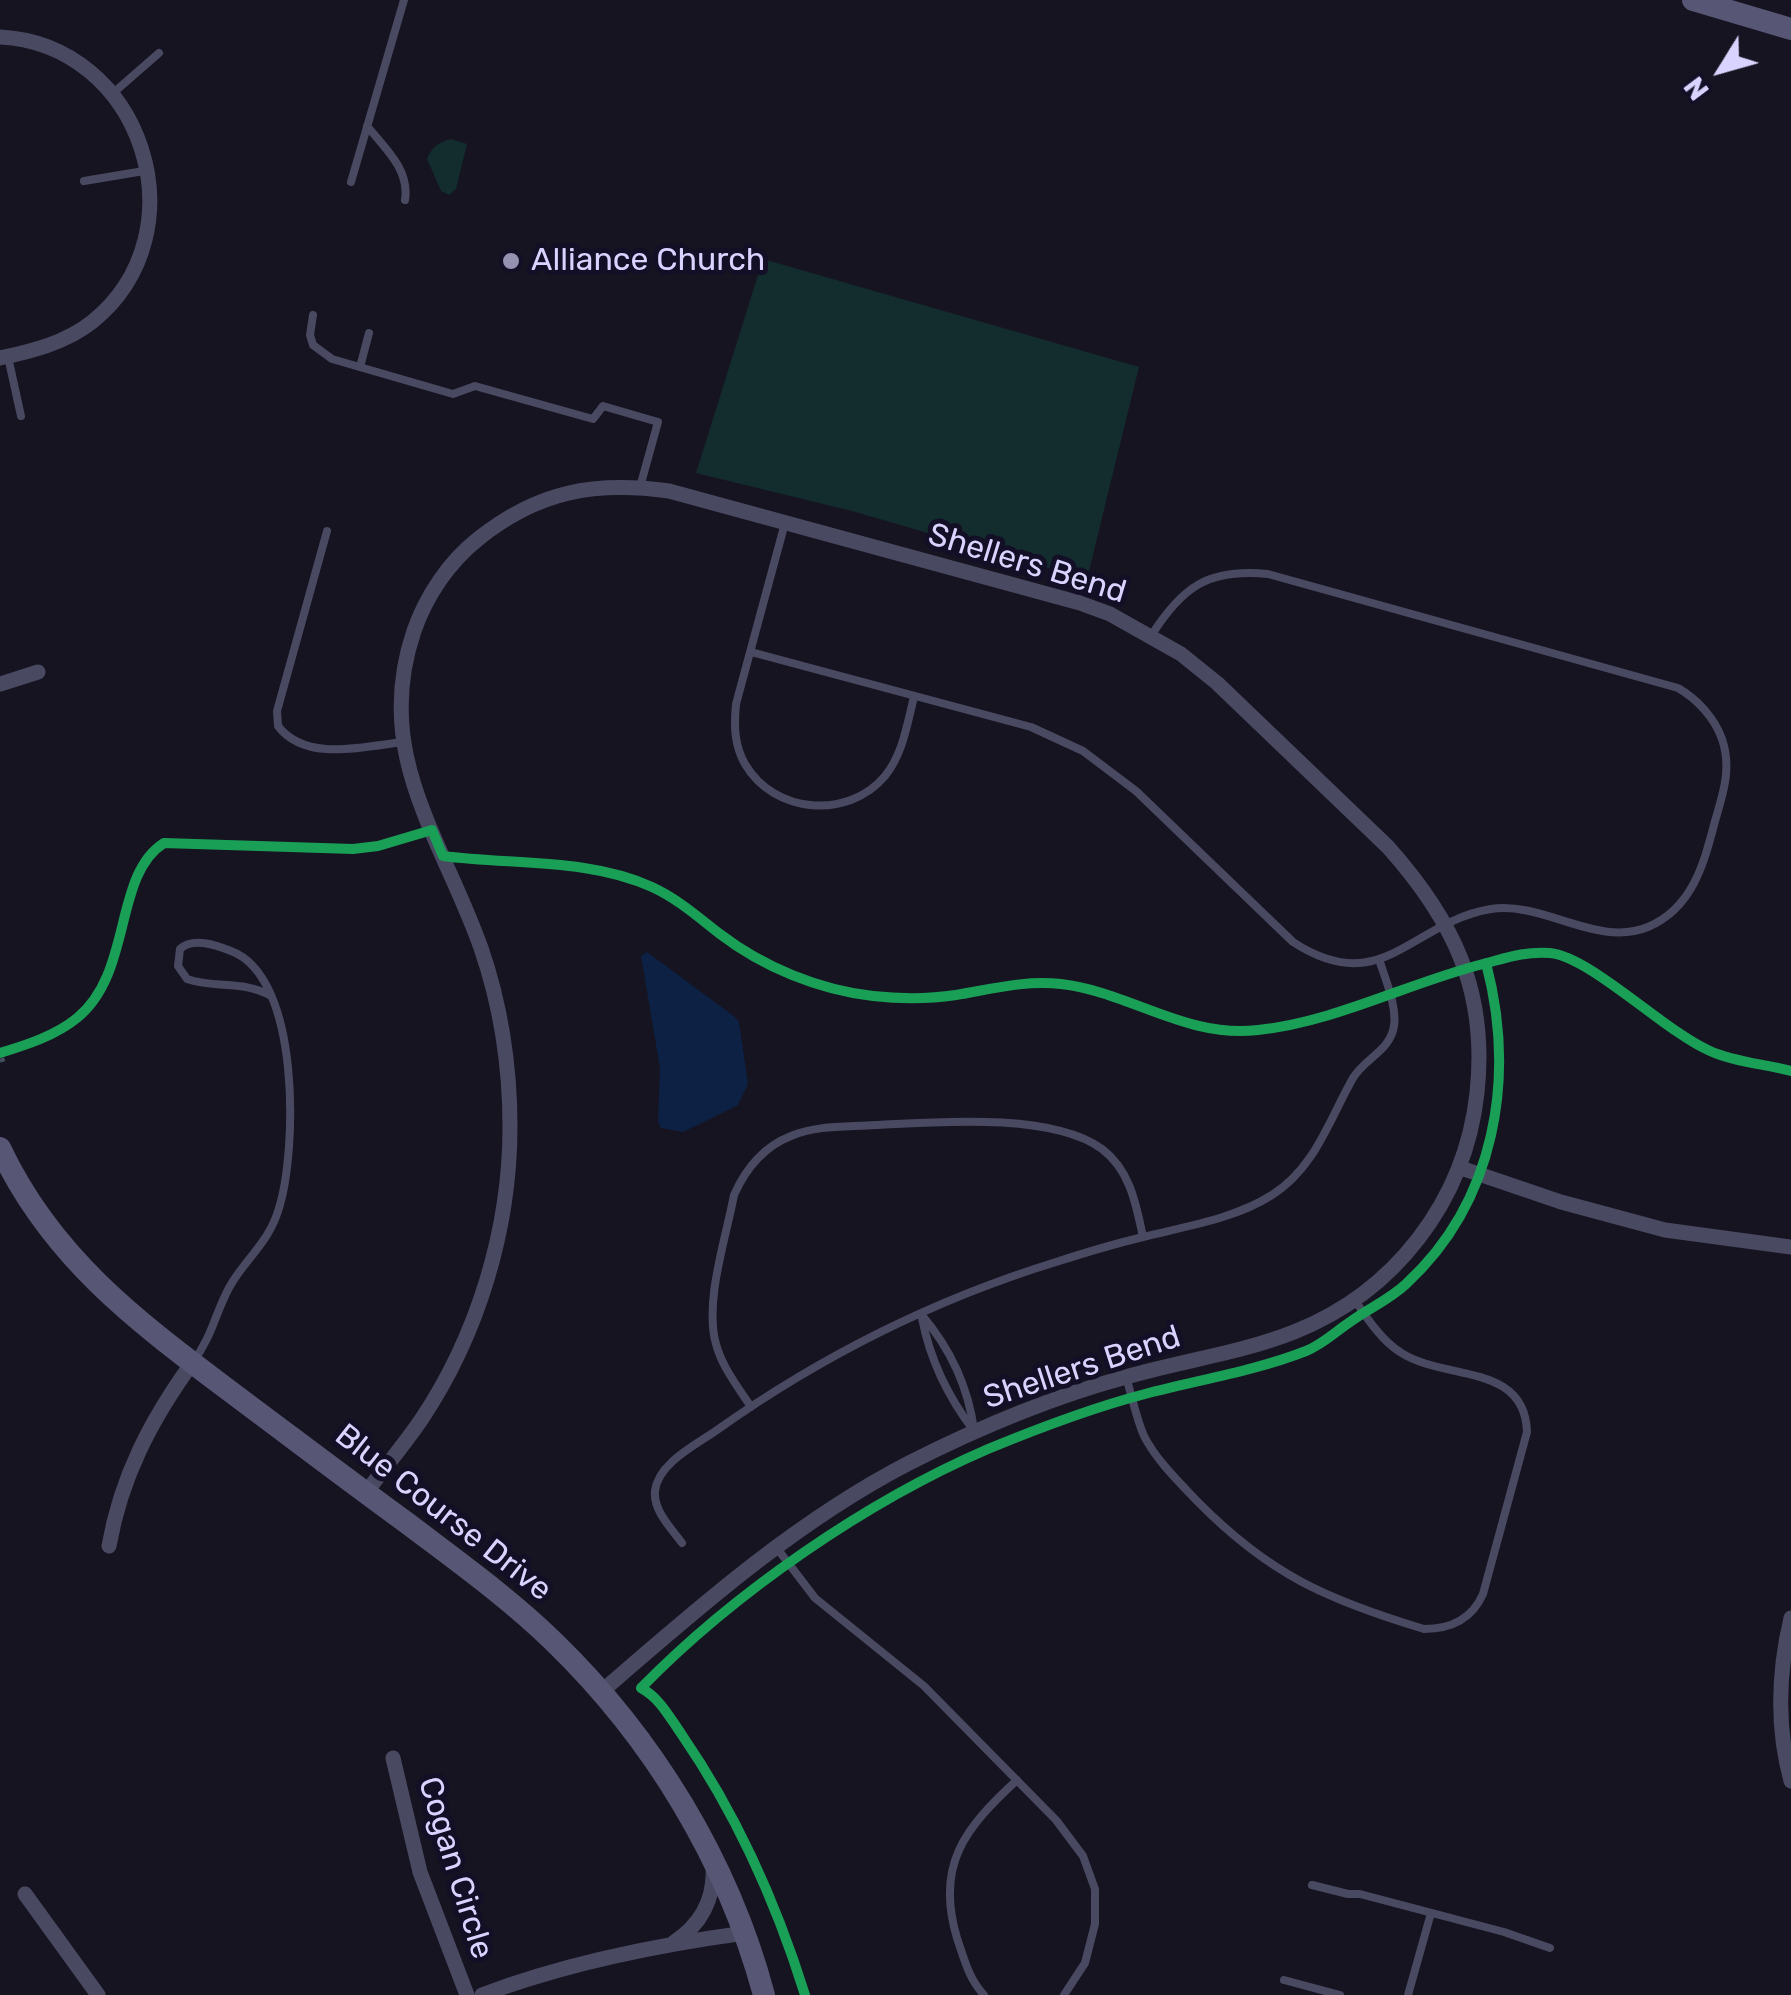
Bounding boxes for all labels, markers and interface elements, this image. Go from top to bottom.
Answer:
north arrow [1671,20,1771,120]
text: N [1677,70,1716,106]
place label: Alliance Church [531,242,765,280]
marker: Alliance Church [500,250,522,272]
street label: Shellers Bend [923,516,1131,612]
street label: Shellers Bend [979,1318,1185,1418]
street label: Blue Course Drive [327,1416,559,1610]
street label: Cogan Circle [409,1773,501,1963]

